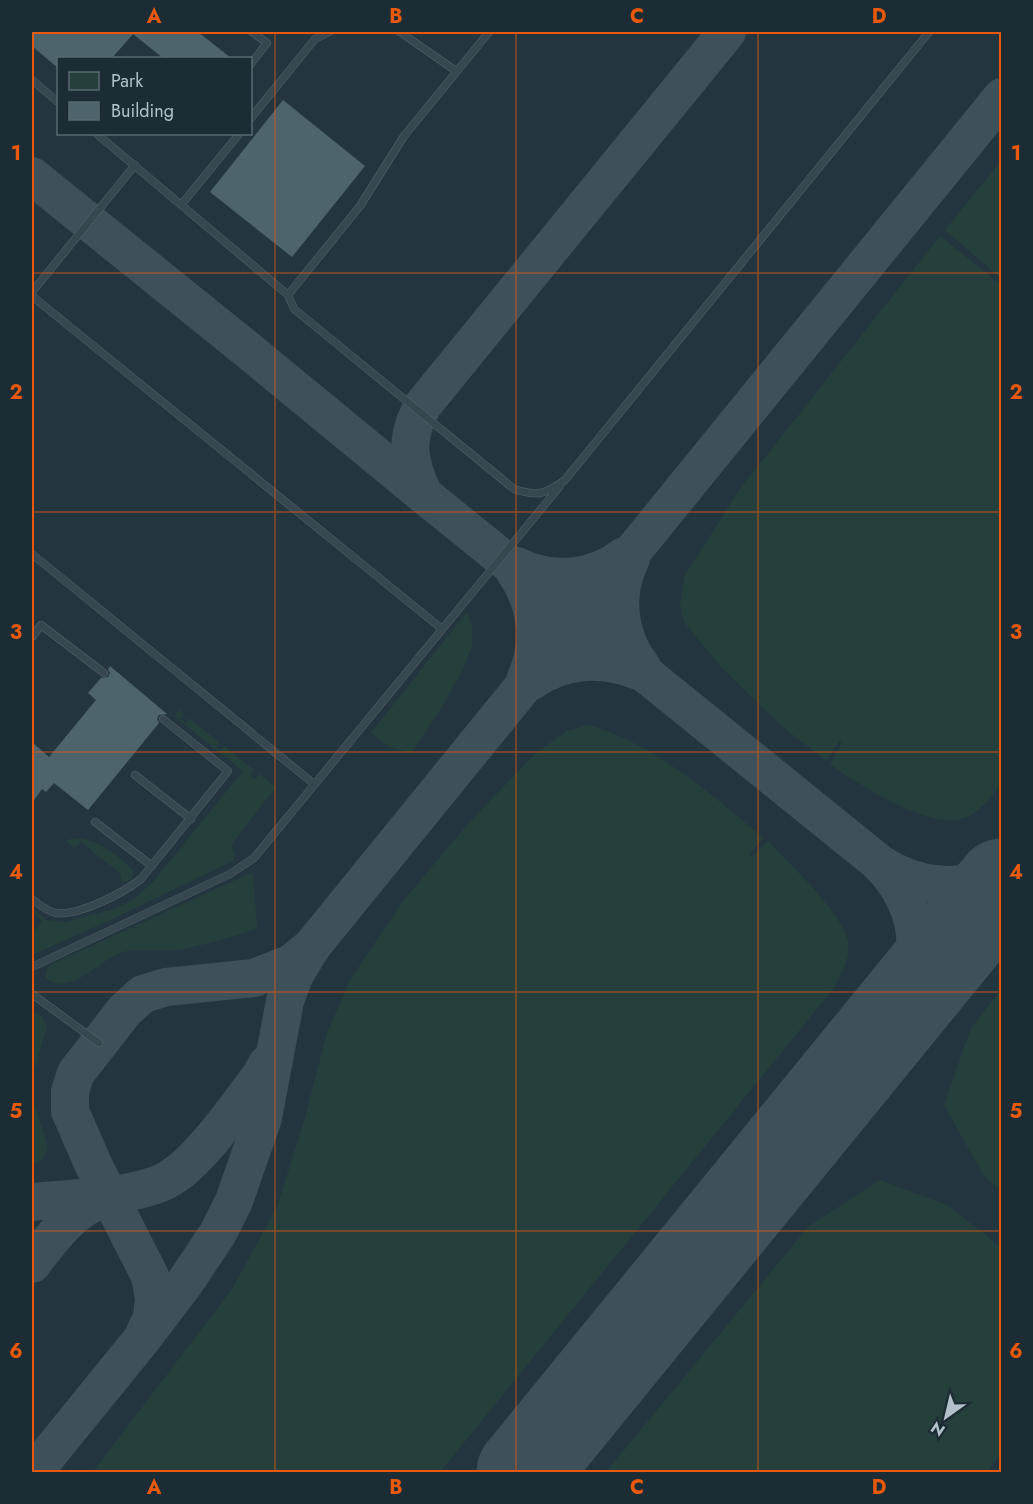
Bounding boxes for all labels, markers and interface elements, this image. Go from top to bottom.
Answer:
text: A [146,2,162,31]
text: B [389,2,403,31]
text: C [630,2,644,31]
text: D [872,2,886,31]
legend [57,57,252,135]
text: Park [111,68,143,94]
text: Building [111,98,174,124]
text: 1 [11,139,21,168]
text: 1 [1011,139,1021,168]
text: 2 [9,378,23,407]
text: 2 [1009,378,1023,407]
text: 3 [10,618,22,647]
text: 3 [1010,618,1022,647]
text: 4 [9,858,23,887]
text: 4 [1009,858,1023,887]
text: 5 [10,1097,23,1126]
text: 5 [1010,1097,1023,1126]
text: 6 [9,1337,23,1366]
text: 6 [1009,1337,1023,1366]
north arrow [916,1387,976,1447]
text: N [926,1416,950,1442]
text: A [146,1473,162,1502]
text: B [389,1473,403,1502]
text: C [630,1473,644,1502]
text: D [872,1473,886,1502]

